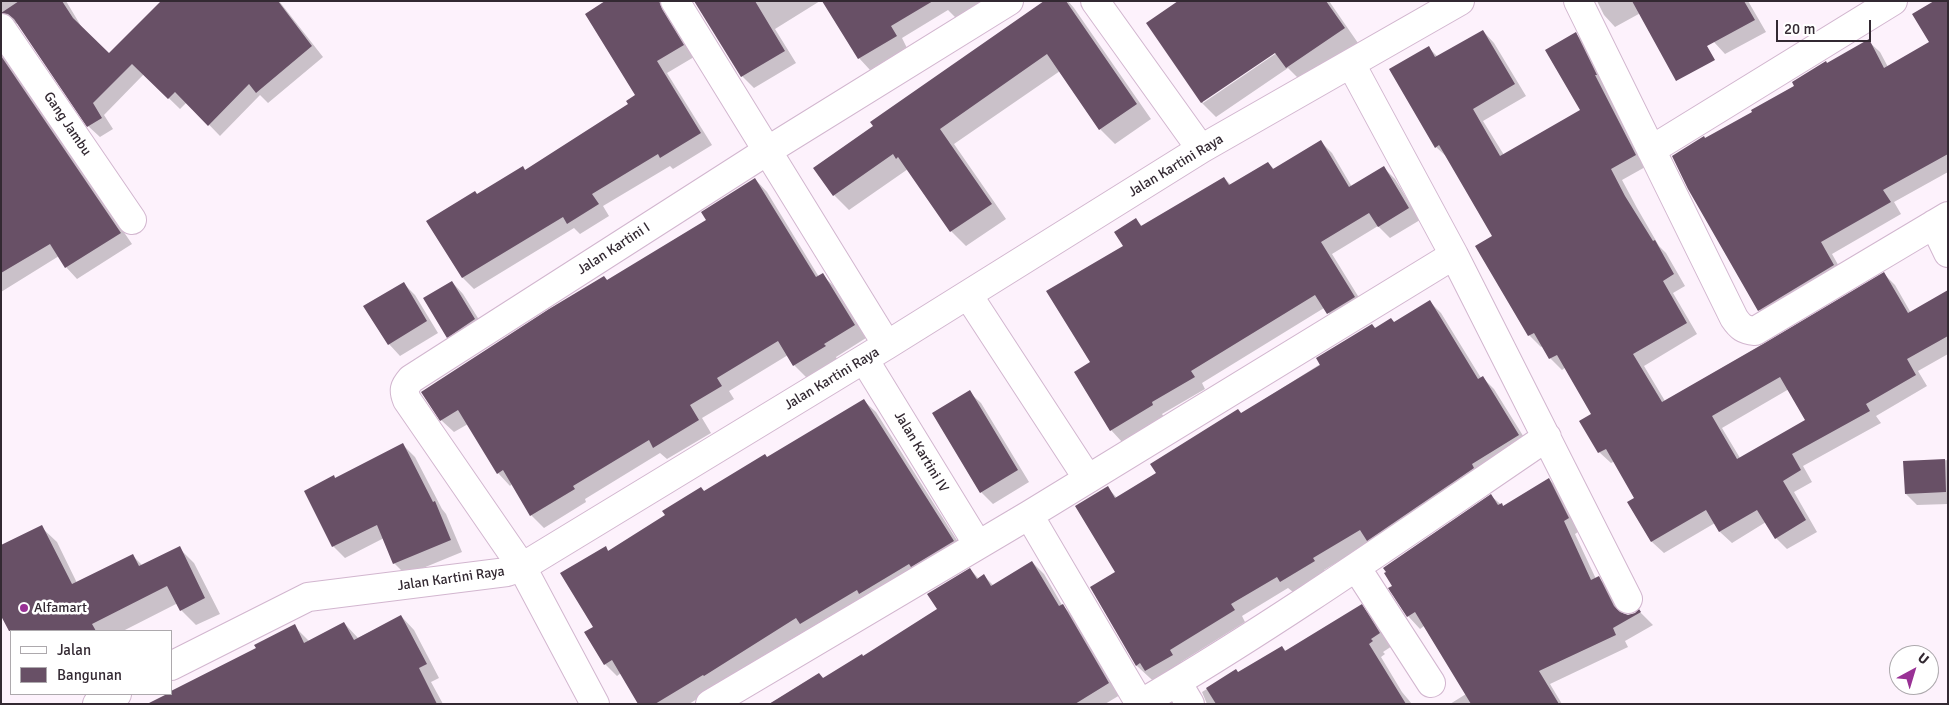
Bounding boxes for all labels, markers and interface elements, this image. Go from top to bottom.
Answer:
scale bar [1779,10,1874,42]
text: 20 m [1784,20,1815,38]
street label: Gang Jambu [40,89,94,159]
street label: Jalan Kartini Raya [1125,131,1227,201]
street label: Jalan Kartini I [575,219,653,279]
street label: Jalan Kartini Raya [781,344,883,414]
street label: Jalan Kartini IV [890,409,952,495]
street label: Jalan Kartini Raya [396,563,506,595]
place label: Alfamart [34,600,87,616]
marker: Alfamart [18,602,30,614]
legend [10,630,172,695]
text: Jalan [57,641,91,659]
north arrow [1889,645,1939,695]
text: U [1914,649,1932,668]
text: Bangunan [57,666,122,684]

